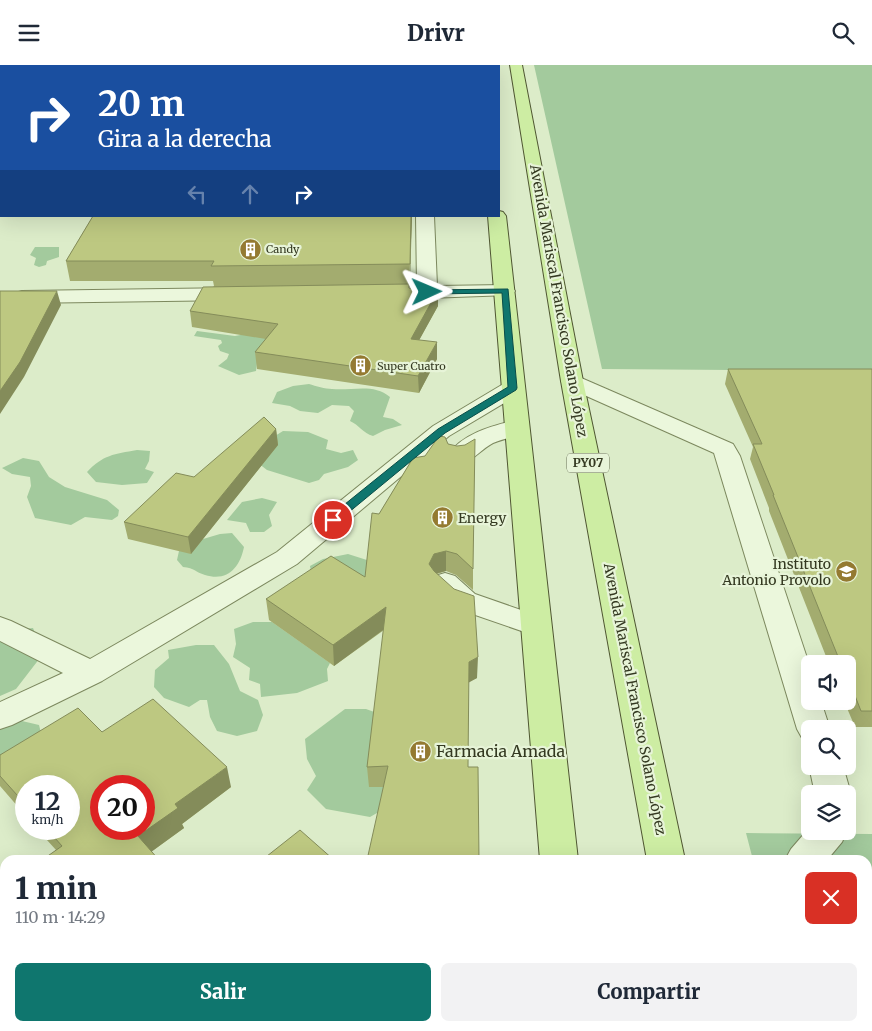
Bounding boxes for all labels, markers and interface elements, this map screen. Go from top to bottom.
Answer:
icon: menu [15,19,43,47]
text: Drivr [407,19,465,47]
icon: search [829,19,857,47]
text: 20 m [98,82,185,126]
icon: right [15,85,80,150]
text: Gira a la derecha [98,125,272,153]
street label: Avenida Mariscal Francisco Solano López [526,162,592,439]
icon: left [183,180,211,208]
icon: ahead [236,180,264,208]
icon: right [289,180,317,208]
building icon: Candy [238,237,262,261]
place label: Candy [266,242,300,256]
position arrow [400,265,452,317]
building icon: Super Cuatro [349,354,373,378]
place label: Super Cuatro [377,359,446,373]
road number: PY07 [567,453,609,473]
pin [312,499,354,541]
icon: arrive [319,506,347,534]
building icon: Energy [430,506,454,530]
place label: Energy [458,509,507,527]
place label: Instituto Antonio Provolo [721,555,831,589]
street label: Avenida Mariscal Francisco Solano López [600,560,670,837]
school or university icon: Instituto Antonio Provolo [835,560,859,584]
map controls [801,655,856,840]
button: sound [801,655,856,710]
button: search [801,720,856,775]
building icon: Farmacia Amada [408,739,432,763]
place label: Farmacia Amada [436,741,566,761]
speed limit sign: 20 [90,775,155,840]
text: 12 [34,785,61,817]
button: layers [801,785,856,840]
text: km/h [32,812,63,827]
text: 1 min [15,869,97,907]
button: close [805,872,857,924]
text: 110 m · 14:29 [15,907,106,927]
button: Salir [15,963,431,1021]
button: Compartir [441,963,857,1021]

